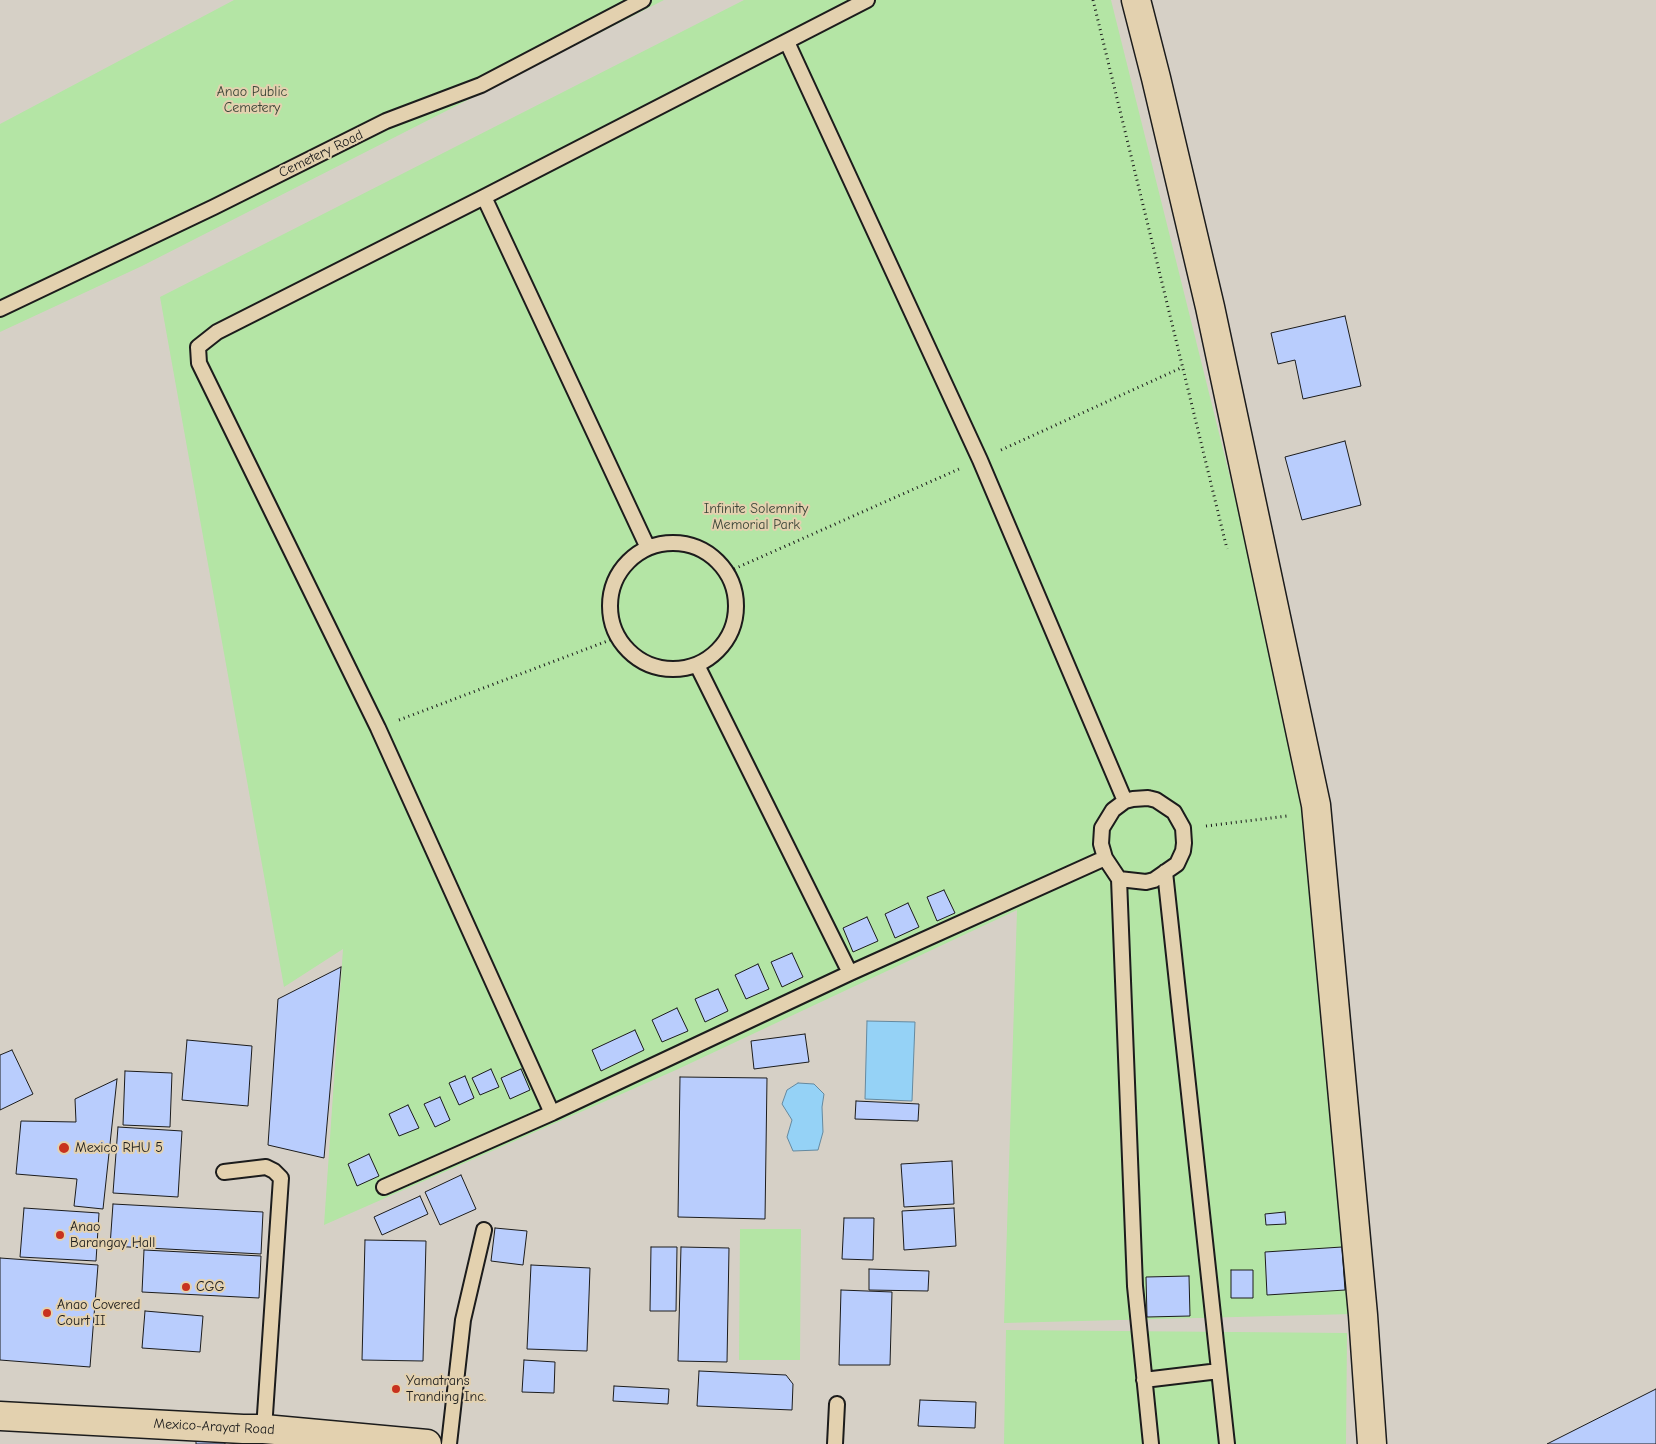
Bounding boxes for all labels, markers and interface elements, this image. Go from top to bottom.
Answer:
park label: Anao Public Cemetery [217,84,287,116]
street label: Cemetery Road [276,126,366,182]
park label: Infinite Solemnity Memorial Park [704,501,808,534]
place label: Mexico RHU 5 [75,1140,163,1156]
marker: Mexico RHU 5 [57,1141,71,1155]
place label: Anao Barangay Hall [70,1219,155,1252]
marker: Anao Barangay Hall [54,1229,66,1241]
place label: CGG [196,1279,225,1295]
marker: CGG [180,1281,192,1293]
place label: Anao Covered Court II [57,1297,140,1330]
marker: Anao Covered Court II [41,1307,53,1319]
place label: Yamatrans Tranding Inc. [406,1373,486,1405]
marker: Yamatrans Tranding Inc. [390,1383,402,1395]
street label: Mexico-Arayat Road [153,1415,275,1439]

